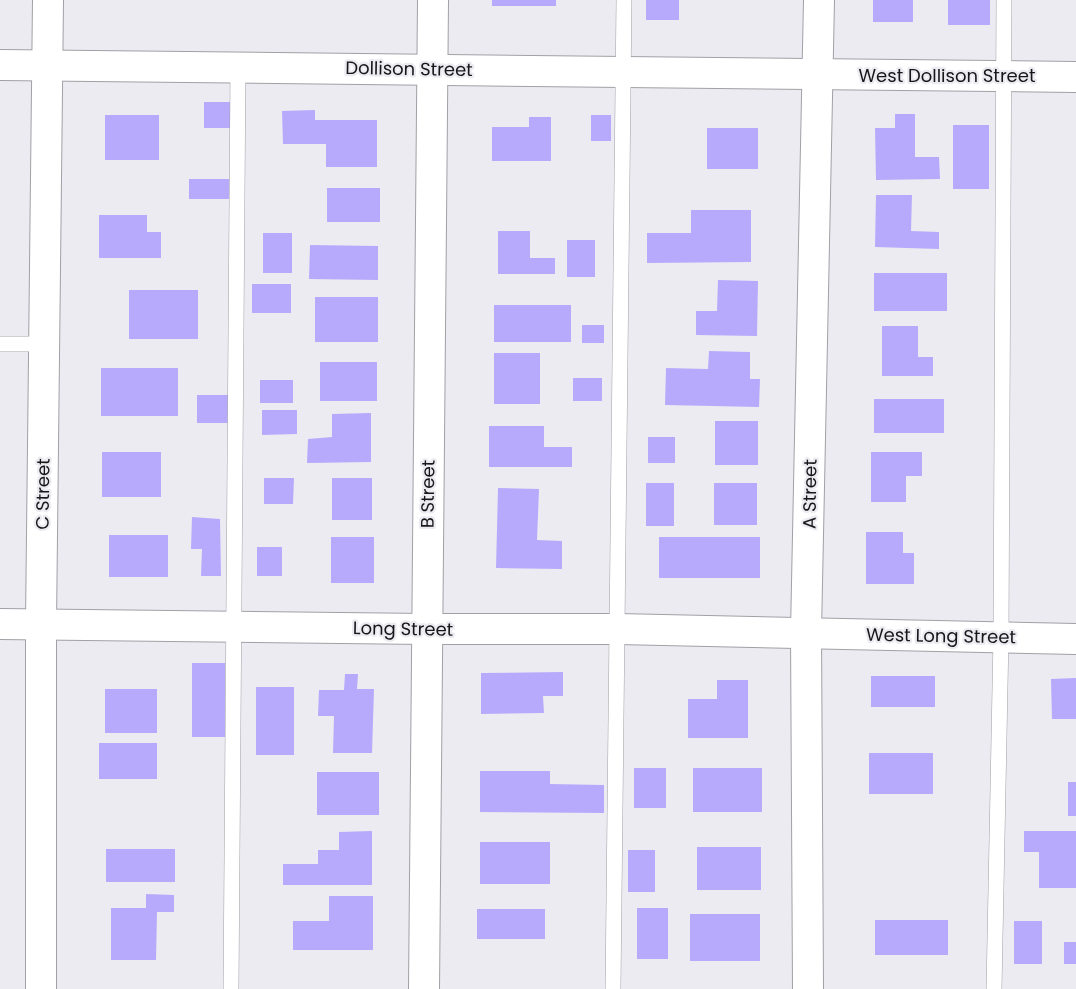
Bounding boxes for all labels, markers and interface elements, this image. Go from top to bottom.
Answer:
street label: Dollison Street [345,55,473,82]
street label: West Dollison Street [859,63,1035,88]
street label: C Street [29,458,56,530]
street label: A Street [796,459,823,529]
street label: B Street [414,460,441,528]
street label: Long Street [353,615,453,642]
street label: West Long Street [866,622,1016,649]

